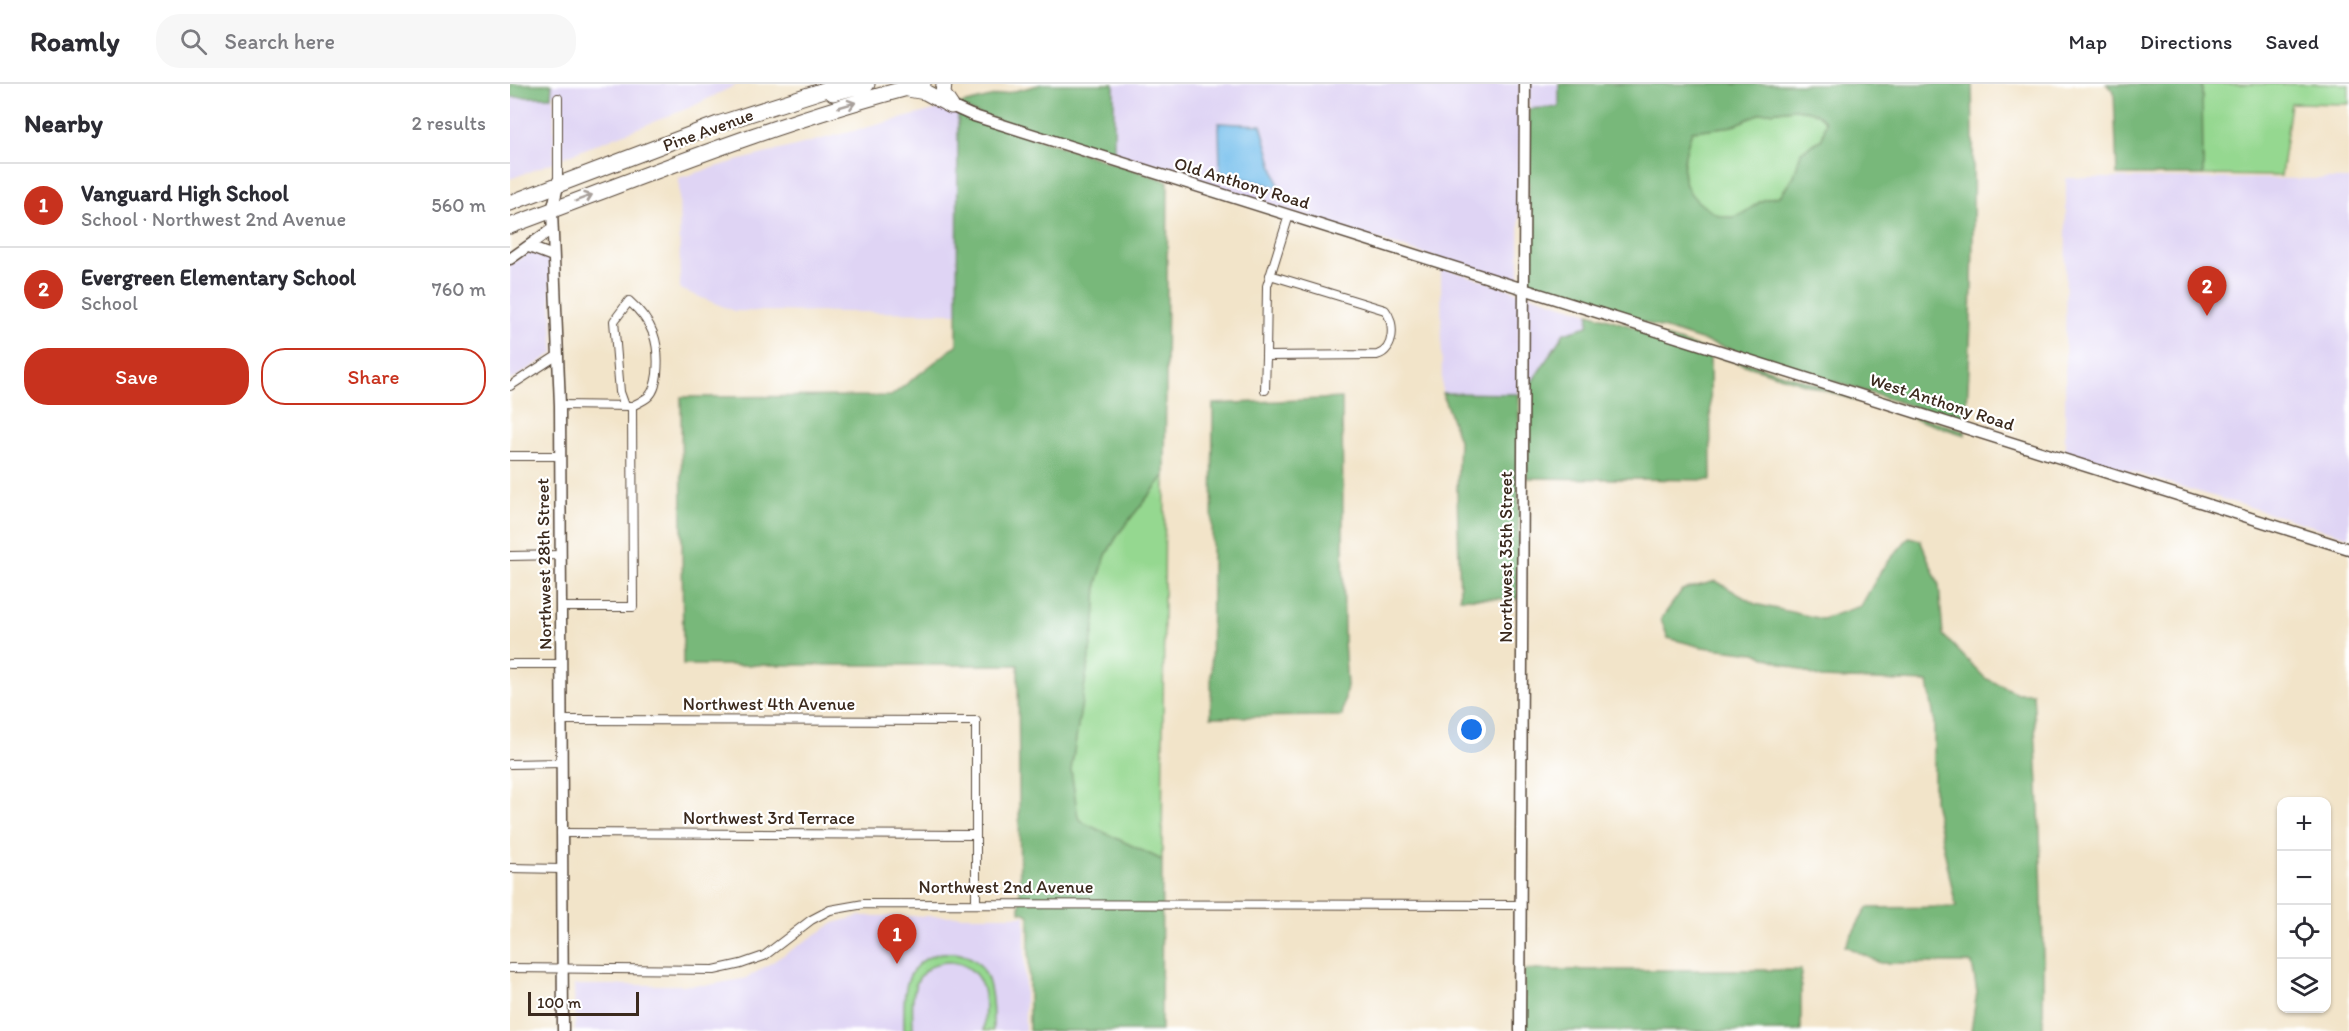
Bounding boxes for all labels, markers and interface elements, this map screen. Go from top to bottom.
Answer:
search box [156,14,576,68]
text: Roamly [30,24,120,58]
icon: search [177,25,210,58]
text: Search here [225,28,335,55]
text: Map [2069,29,2107,54]
text: Directions [2140,29,2232,54]
text: Saved [2265,29,2319,54]
one-way arrow [837,99,856,110]
street label: Pine Avenue [660,103,756,157]
text: Nearby [24,107,103,139]
text: 2 results [412,111,486,135]
street label: Old Anthony Road [1172,152,1313,214]
text: Vanguard High School [81,180,289,207]
one-way arrow [575,192,593,203]
text: 1 [39,193,48,217]
text: 560 m [431,193,486,217]
text: School · Northwest 2nd Avenue [81,207,346,231]
text: Evergreen Elementary School [81,264,356,291]
pin: 2 [2188,266,2226,316]
text: 2 [38,277,49,301]
text: 760 m [432,277,486,301]
text: School [81,291,138,315]
button: Save [24,348,249,405]
button: Share [261,348,486,405]
street label: West Anthony Road [1867,368,2017,436]
street label: Northwest 35th Street [1495,471,1517,643]
street label: Northwest 28th Street [531,478,556,650]
street label: Northwest 4th Avenue [683,693,855,715]
your location [1457,715,1486,744]
map controls [2277,797,2331,1013]
button: + [2277,797,2331,851]
street label: Northwest 3rd Terrace [683,807,855,829]
button: − [2277,851,2331,905]
street label: Northwest 2nd Avenue [919,876,1093,898]
button: locate [2277,905,2331,959]
pin: 1 [878,914,916,964]
button: layers [2277,959,2331,1013]
scale bar [528,989,639,1016]
text: 100 m [537,993,581,1012]

